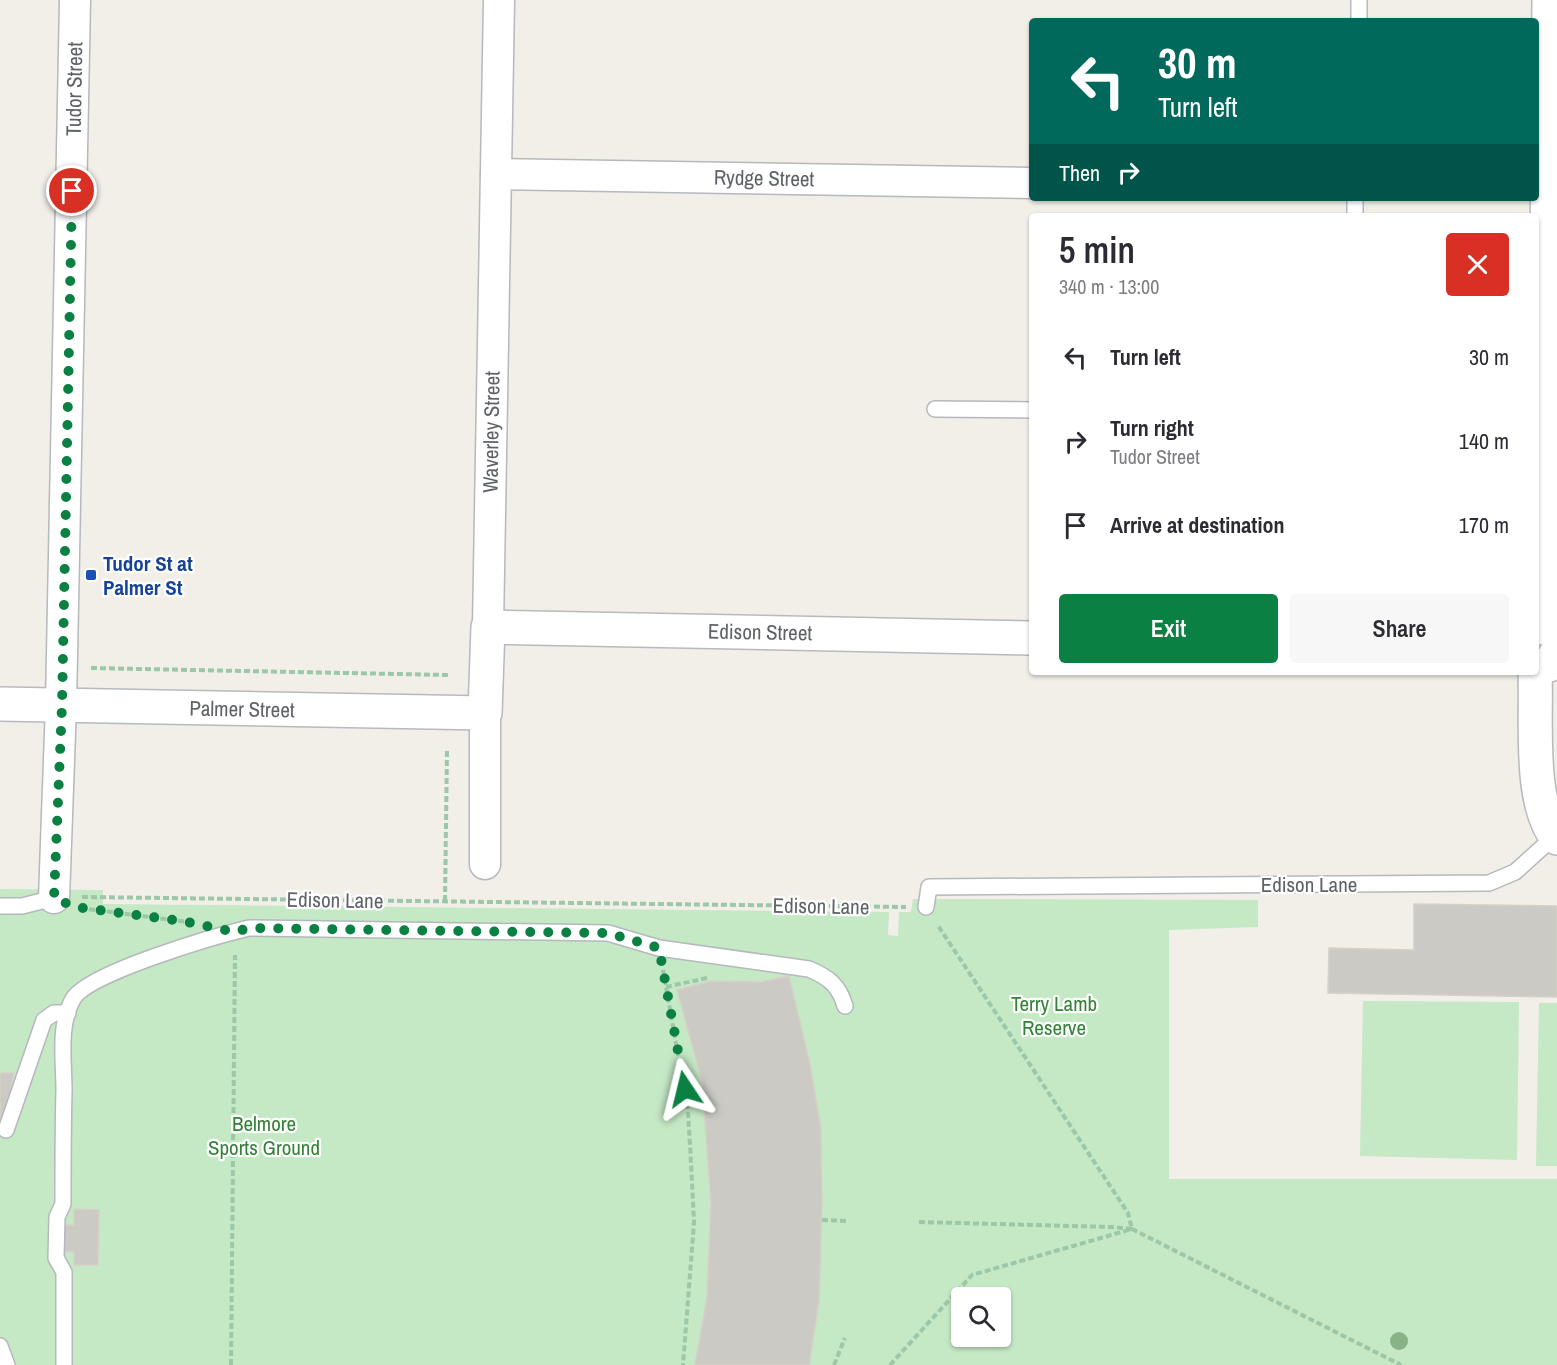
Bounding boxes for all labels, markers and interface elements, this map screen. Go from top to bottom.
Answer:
text: 30 m [1158,35,1237,91]
street label: Tudor Street [59,41,89,136]
icon: left [1059,42,1137,120]
text: Turn left [1158,89,1237,125]
icon: right [1112,156,1145,189]
text: Then [1059,158,1100,188]
street label: Rydge Street [713,163,815,193]
pin [46,165,97,216]
icon: arrive [55,174,88,207]
text: 5 min [1059,226,1135,274]
button: close [1446,233,1509,296]
text: 340 m · 13:00 [1059,273,1159,300]
icon: left [1059,341,1092,374]
text: Turn left [1110,342,1181,372]
text: 30 m [1469,342,1509,372]
street label: Waverley Street [475,371,507,493]
text: Turn right [1110,413,1194,443]
icon: right [1059,425,1092,458]
text: 140 m [1459,426,1509,456]
text: Tudor Street [1110,443,1200,470]
icon: arrive [1059,509,1092,542]
text: Arrive at destination [1110,510,1284,540]
text: 170 m [1459,510,1509,540]
place label: Tudor St at Palmer St [103,549,193,602]
marker: Tudor St at Palmer St [84,568,98,582]
button: Exit [1059,594,1278,663]
button: Share [1290,594,1509,663]
street label: Edison Street [708,617,813,647]
street label: Palmer Street [189,694,295,724]
street label: Edison Lane [1261,870,1357,899]
street label: Edison Lane [286,885,384,915]
street label: Edison Lane [772,891,870,921]
park label: Terry Lamb Reserve [1011,989,1097,1042]
position arrow [653,1057,717,1121]
park label: Belmore Sports Ground [208,1109,320,1162]
map controls [951,1287,1011,1347]
button: search [951,1287,1011,1347]

